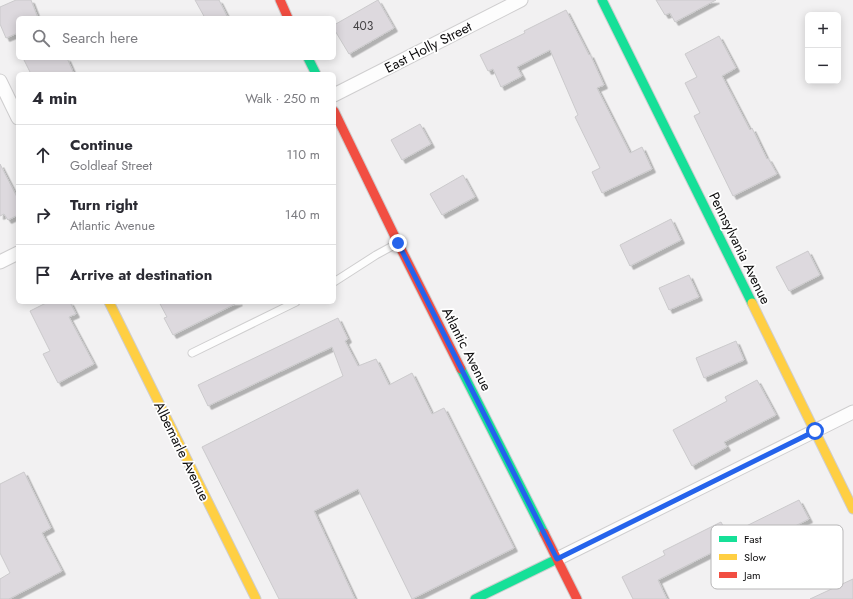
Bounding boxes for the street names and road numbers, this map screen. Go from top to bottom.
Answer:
street label: East Holly Street [381,16,476,78]
street label: Pennsylvania Avenue [704,189,776,307]
street label: Atlantic Avenue [437,304,497,394]
street label: Albemarle Avenue [149,398,215,504]

